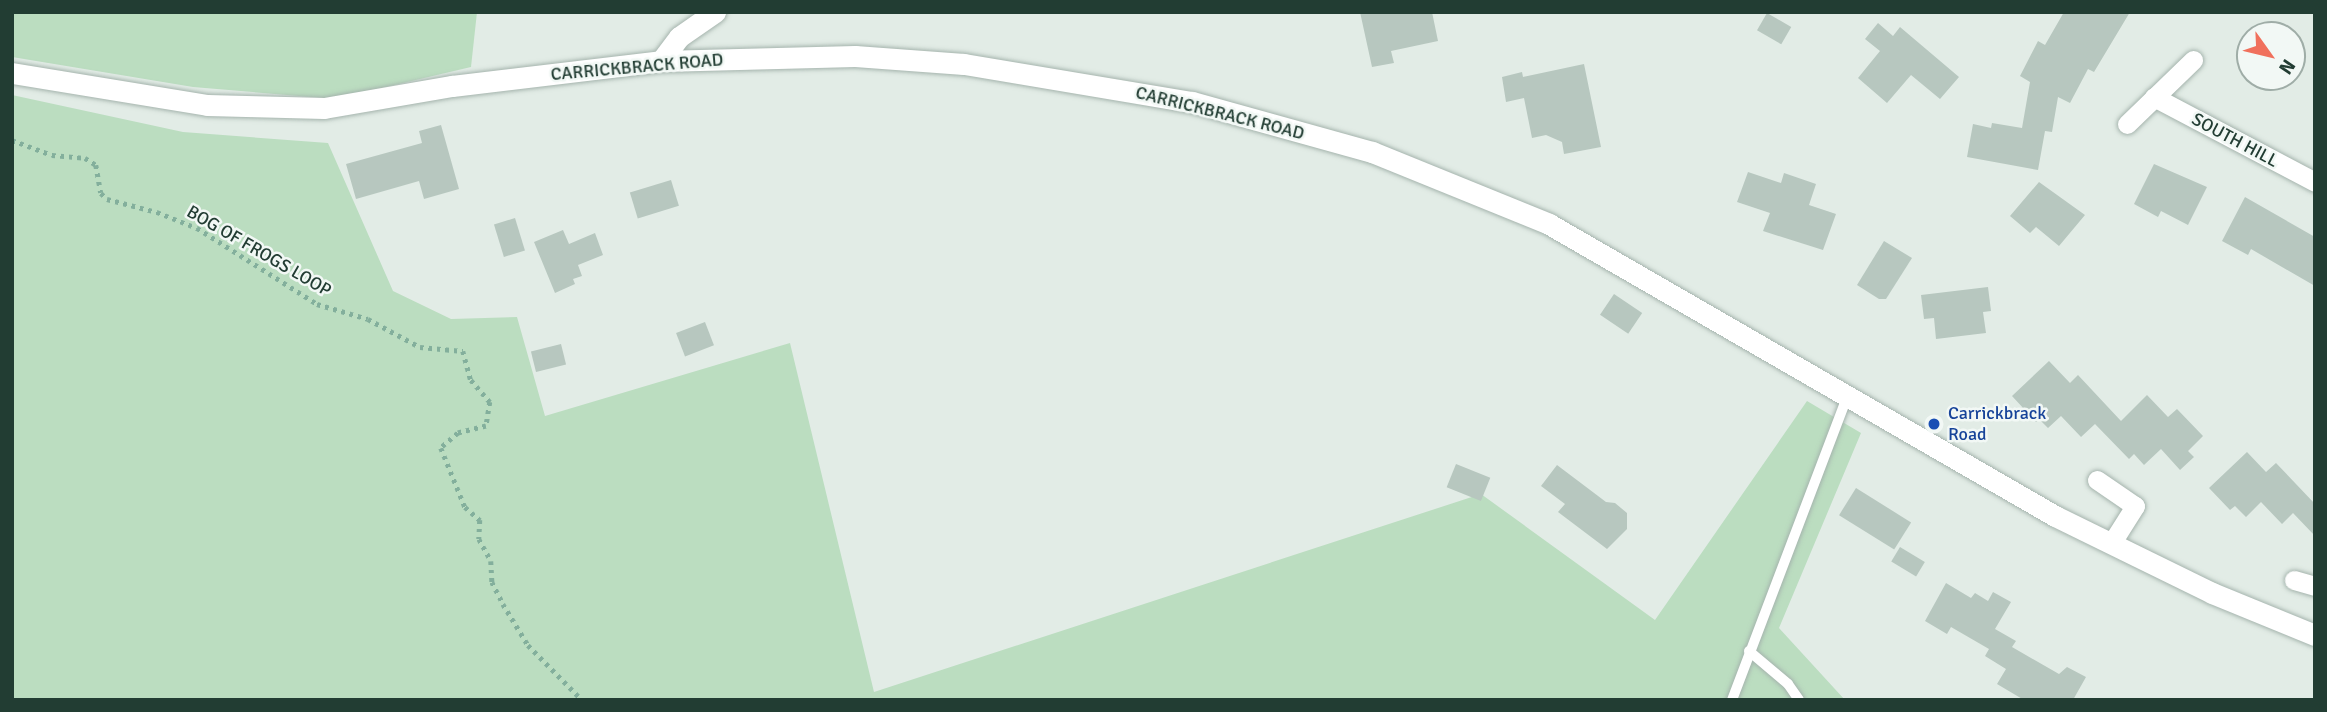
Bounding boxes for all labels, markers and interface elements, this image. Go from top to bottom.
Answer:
north arrow [2236,21,2306,91]
street label: CARRICKBRACK ROAD [550,49,724,85]
text: N [2273,54,2300,79]
street label: CARRICKBRACK ROAD [1133,82,1307,144]
street label: SOUTH HILL [2188,108,2282,172]
street label: BOG OF FROGS LOOP [183,201,335,301]
place label: Carrickbrack Road [1948,403,2046,446]
marker: Carrickbrack Road [1926,416,1942,432]

